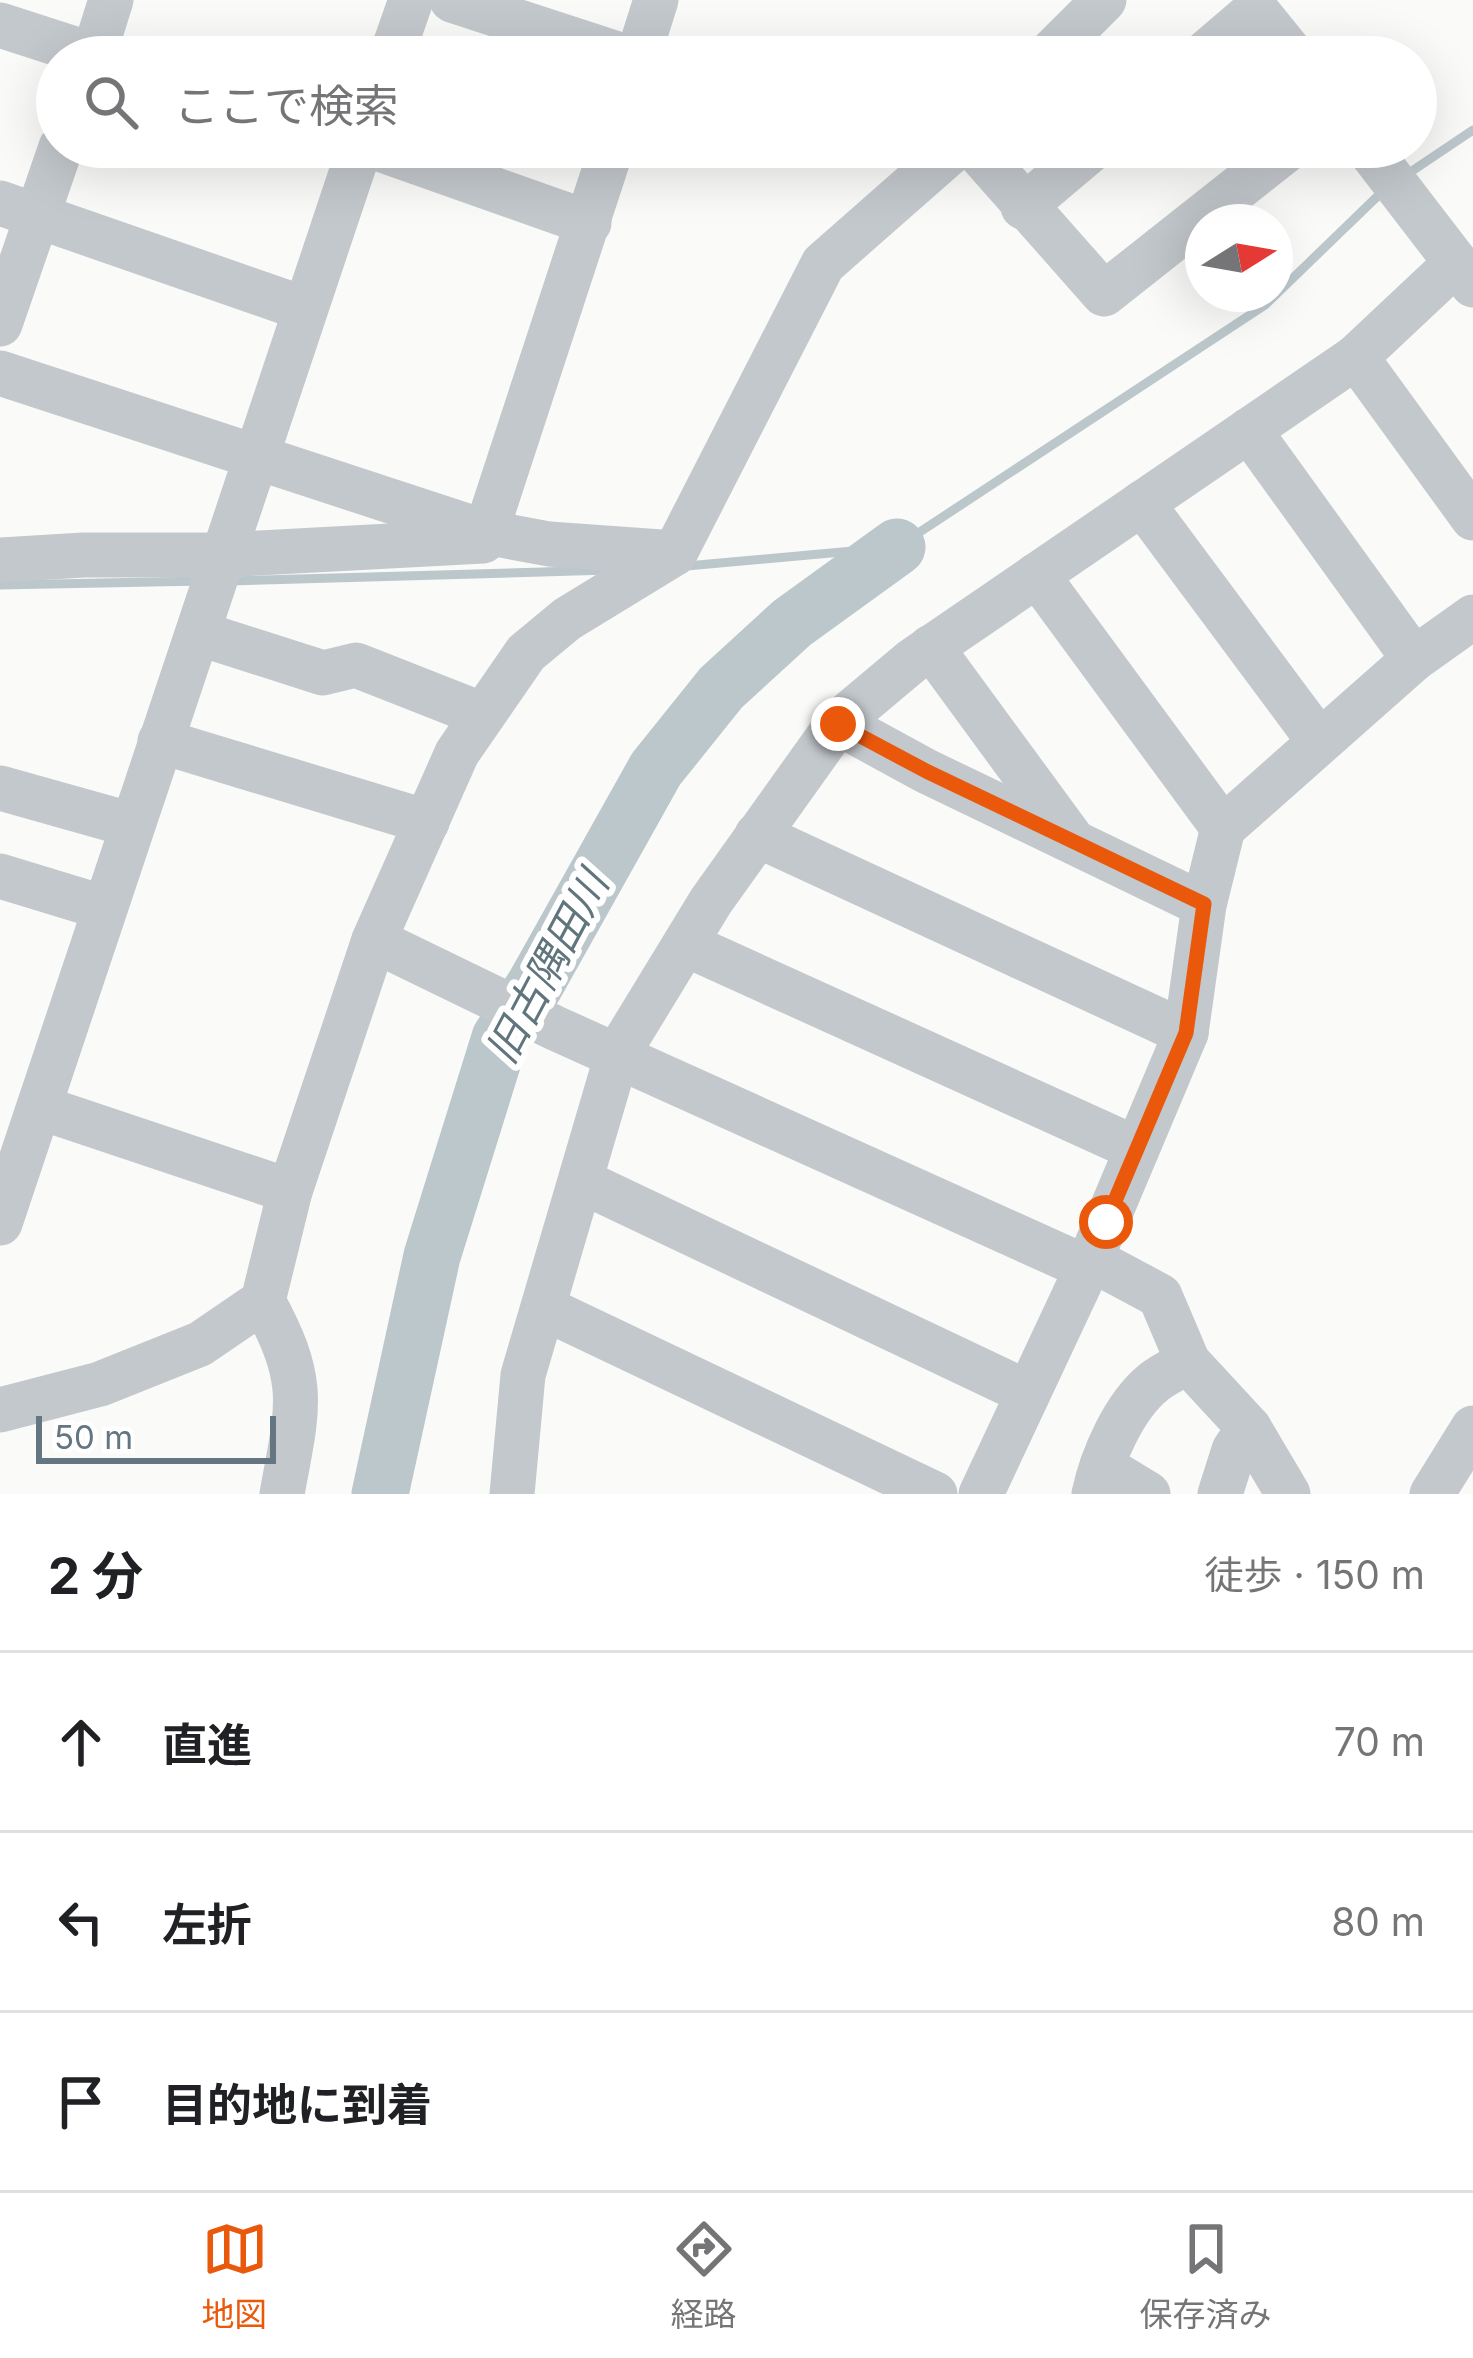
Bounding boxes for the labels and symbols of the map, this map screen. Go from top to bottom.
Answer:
north arrow [1185,204,1293,312]
route end [811,697,865,751]
water label: 旧古隅田川 [475,859,620,1071]
route start [1079,1195,1133,1249]
scale bar [36,1410,276,1463]

